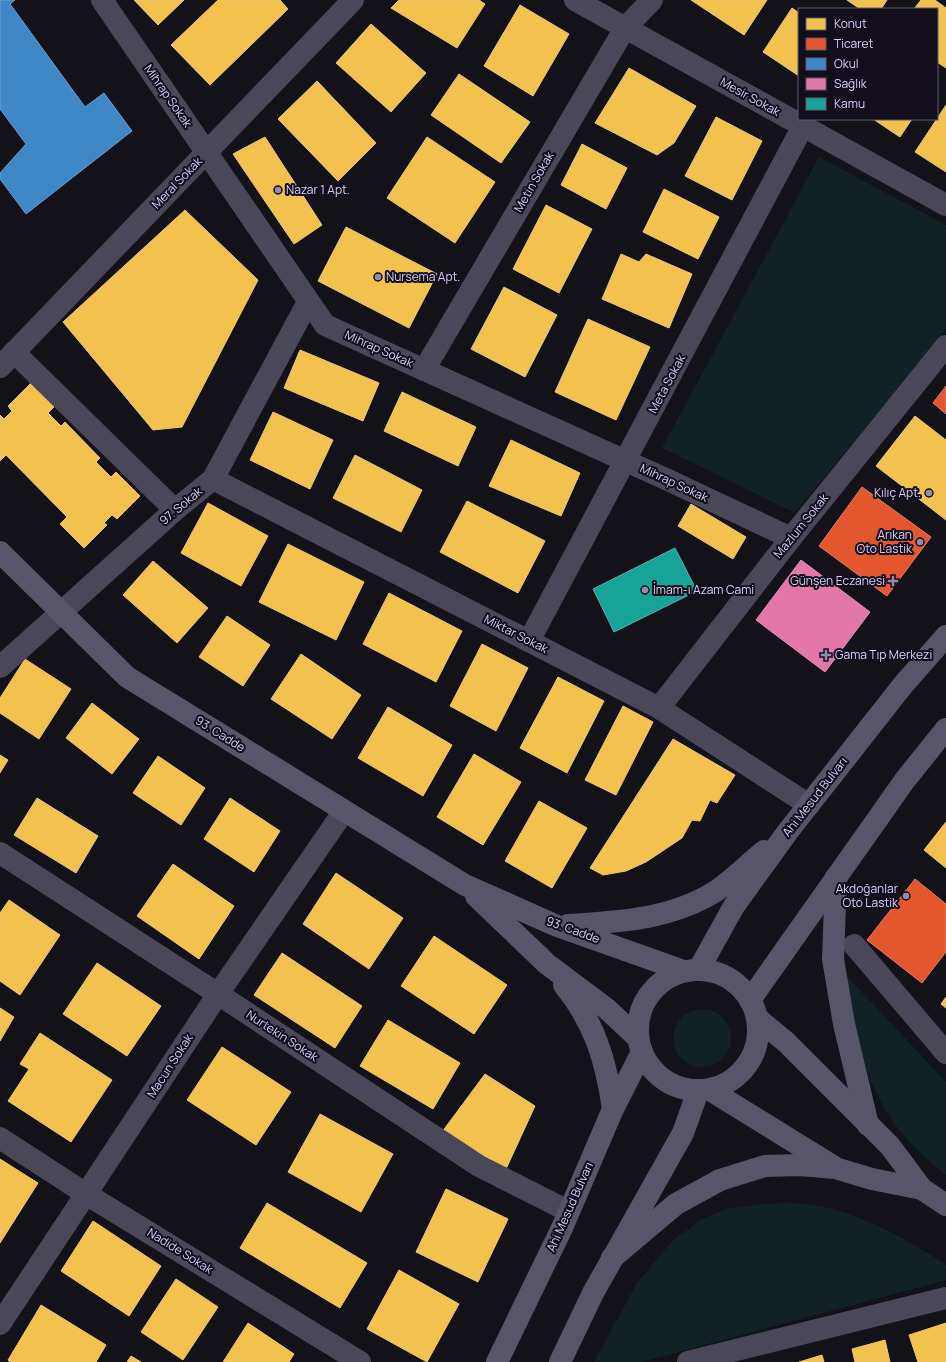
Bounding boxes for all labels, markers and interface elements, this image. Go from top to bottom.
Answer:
legend [798,8,938,120]
text: Konut [834,15,867,32]
text: Ticaret [834,35,873,52]
text: Okul [834,55,859,72]
street label: Mihrap Sokak [140,61,197,131]
street label: Mesir Sokak [717,73,784,121]
text: Sağlık [834,75,868,92]
text: Kamu [834,95,865,112]
street label: Metin Sokak [509,147,558,215]
street label: Meral Sokak [148,152,206,212]
place label: Nazar 1 Apt. [286,181,350,198]
marker: Nazar 1 Apt. [273,185,283,195]
place label: Nursema Apt. [386,268,460,285]
marker: Nursema Apt. [373,272,383,282]
street label: Mihrap Sokak [342,326,417,372]
street label: Meta Sokak [644,351,690,416]
street label: Mihrap Sokak [637,459,712,506]
street label: 97. Sokak [156,482,206,529]
place label: Kılıç Apt. [874,484,921,501]
marker: Kılıç Apt. [924,488,934,498]
street label: Mazlum Sokak [769,489,833,562]
place label: Arıkan Oto Lastik [857,526,913,557]
marker: Arıkan Oto Lastik [915,537,925,547]
place label: Günşen Eczanesi [790,572,885,589]
marker: Günşen Eczanesi [888,576,898,586]
place label: İmam-ı Azam Cami [653,581,754,598]
marker: İmam-ı Azam Cami [640,585,650,595]
street label: Miktar Sokak [481,610,552,658]
place label: Gama Tıp Merkezi [835,646,932,663]
marker: Gama Tıp Merkezi [820,649,832,661]
street label: 93. Cadde [192,712,249,756]
street label: Ahi Mesud Bulvarı [778,753,851,840]
place label: Akdoğanlar Oto Lastik [836,880,899,911]
marker: Akdoğanlar Oto Lastik [901,891,911,901]
street label: 93. Cadde [544,912,602,947]
street label: Nurtekin Sokak [243,1006,322,1066]
street label: Macun Sokak [143,1030,197,1101]
street label: Ahi Mesud Bulvarı [542,1159,597,1254]
street label: Nadide Sokak [144,1224,217,1278]

